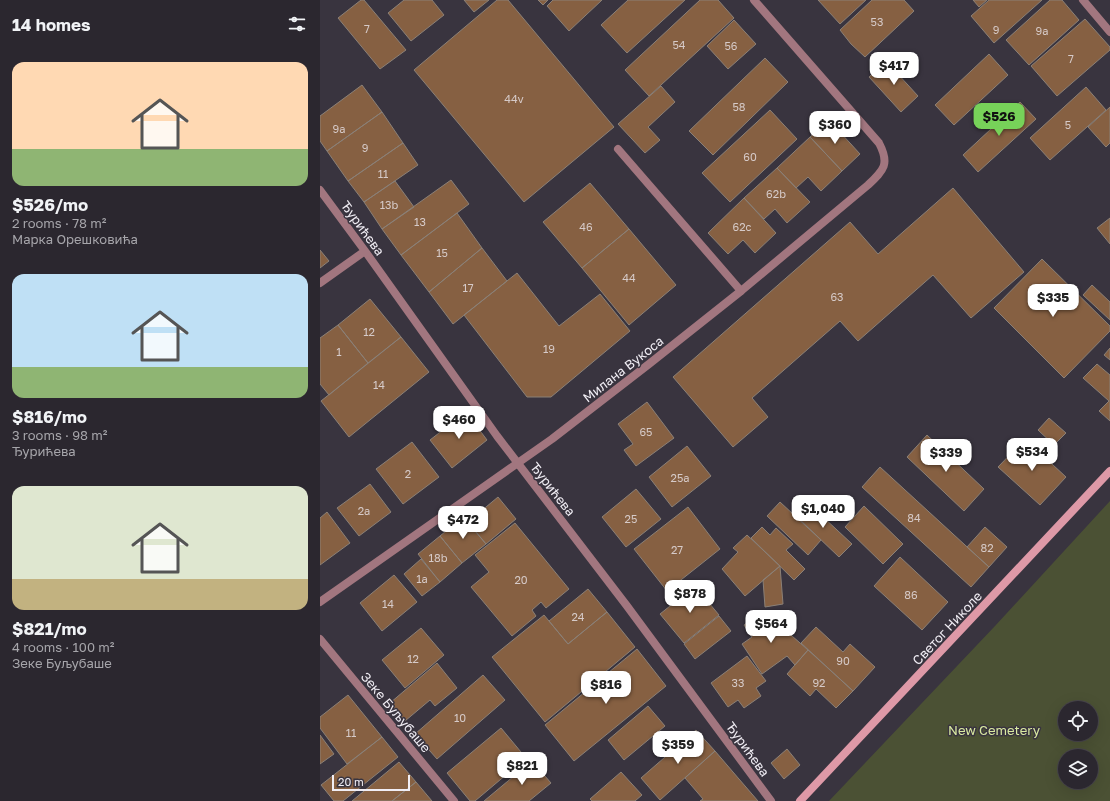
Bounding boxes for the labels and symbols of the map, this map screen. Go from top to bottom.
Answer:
house number: 53 [871,15,883,28]
house number: 7 [364,22,370,35]
house number: 9 [993,23,999,36]
house number: 9a [1036,24,1048,37]
house number: 54 [672,38,686,51]
house number: 56 [724,39,738,52]
pin: $417 [870,52,918,86]
house number: 7 [1068,52,1074,65]
house number: 44v [504,92,524,105]
house number: 58 [732,100,746,113]
pin: $526 [975,103,1023,137]
pin: $360 [811,111,859,145]
house number: 5 [1065,118,1071,131]
house number: 9a [333,122,345,135]
house number: 9 [362,141,368,154]
house number: 60 [743,150,757,163]
house number: 11 [378,167,388,180]
house number: 62b [766,187,786,200]
street label: Ђурићева [338,198,388,258]
house number: 13b [380,198,398,211]
house number: 13 [414,215,426,228]
house number: 46 [579,220,593,233]
house number: 62c [732,220,752,233]
house number: 15 [436,246,448,259]
house number: 44 [622,271,636,284]
house number: 17 [462,281,474,294]
pin: $335 [1029,284,1077,318]
house number: 63 [830,290,844,303]
house number: 12 [363,325,375,338]
street label: Милана Вукоса [580,333,666,405]
house number: 19 [543,342,555,355]
house number: 1 [336,345,342,358]
house number: 14 [373,378,385,391]
pin: $460 [435,406,483,440]
house number: 65 [639,425,653,438]
pin: $534 [1008,438,1056,472]
pin: $339 [922,439,970,473]
street label: Ђурићева [527,459,579,519]
house number: 2 [405,467,411,480]
house number: 25a [671,471,689,484]
pin: $1,040 [790,495,856,529]
house number: 2a [358,504,370,517]
pin: $472 [439,506,487,540]
house number: 84 [907,511,921,524]
house number: 25 [625,512,637,525]
house number: 82 [980,541,994,554]
house number: 27 [671,543,683,556]
house number: 18b [429,551,448,564]
house number: 1a [416,572,428,585]
house number: 20 [514,573,528,586]
pin: $878 [666,580,714,614]
house number: 86 [904,588,918,601]
street label: Светог Николе [909,588,985,668]
house number: 14 [382,597,394,610]
house number: 24 [571,610,585,623]
pin: $564 [747,610,795,644]
house number: 12 [407,652,419,665]
house number: 90 [836,654,850,667]
street label: Зеке Буљубаше [358,669,434,755]
pin: $816 [582,671,630,705]
house number: 33 [732,676,744,689]
house number: 92 [812,676,826,689]
house number: 10 [454,711,466,724]
street label: Ђурићева [723,719,773,779]
park label: New Cemetery [948,722,1041,738]
house number: 11 [346,726,356,739]
pin: $359 [654,731,702,765]
pin: $821 [498,752,546,786]
scale bar [332,773,410,792]

